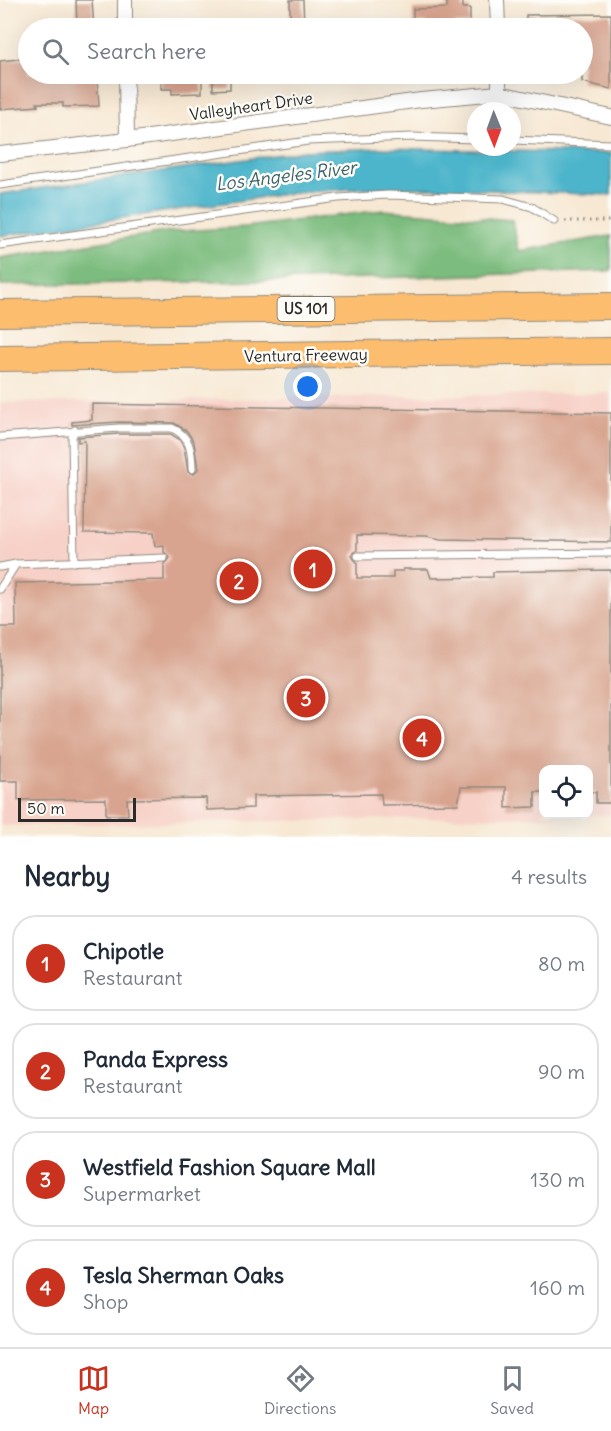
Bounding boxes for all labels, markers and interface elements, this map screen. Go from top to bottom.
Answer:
search box [18,18,593,84]
icon: search [39,35,72,68]
text: Search here [87,37,206,65]
street label: Valleyheart Drive [188,87,314,125]
north arrow [467,102,521,156]
water label: Los Angeles River [214,155,360,196]
road number: US 101 [278,297,334,321]
street label: Ventura Freeway [244,344,368,366]
your location [293,372,322,401]
pin: 1 [294,546,332,592]
pin: 2 [220,558,258,604]
pin: 3 [286,676,326,720]
pin: 4 [402,716,442,760]
map controls [539,765,593,819]
button: locate [539,765,593,819]
scale bar [18,795,136,822]
text: 50 m [27,798,65,818]
text: Nearby [24,860,110,893]
text: 4 results [511,864,587,889]
text: Chipotle [83,937,164,965]
text: 1 [42,951,49,976]
text: 80 m [538,951,585,976]
text: Restaurant [83,965,182,990]
text: Panda Express [83,1045,228,1073]
text: 2 [40,1059,51,1084]
text: 90 m [538,1059,585,1084]
text: Restaurant [83,1073,182,1098]
text: Westfield Fashion Square Mall [83,1153,376,1181]
text: 3 [40,1167,51,1192]
text: 130 m [530,1167,585,1192]
text: Supermarket [83,1181,201,1206]
text: Tesla Sherman Oaks [83,1261,284,1289]
text: 4 [40,1275,51,1300]
text: 160 m [530,1275,585,1300]
text: Shop [83,1289,128,1314]
tab: Map [77,1362,110,1418]
tab: Directions [264,1362,336,1418]
tab: Saved [490,1362,534,1418]

